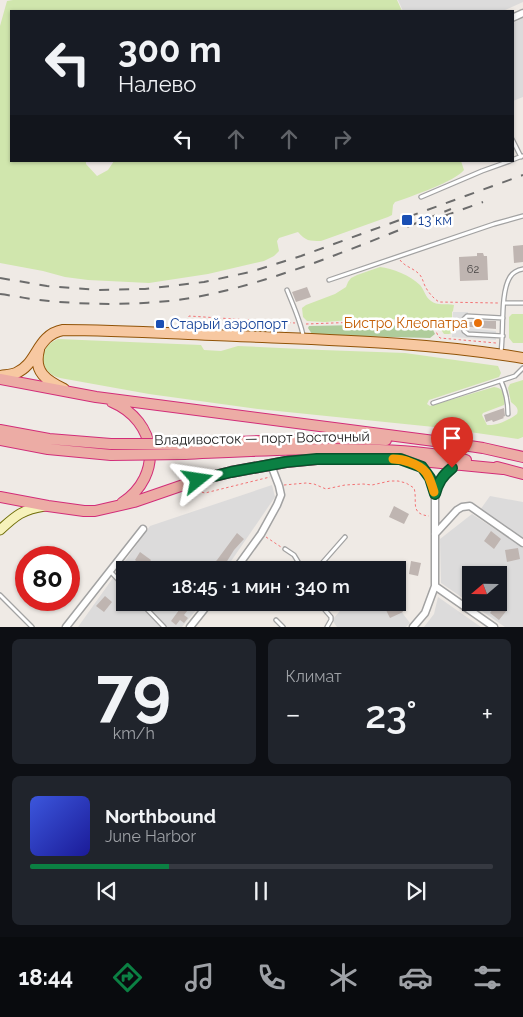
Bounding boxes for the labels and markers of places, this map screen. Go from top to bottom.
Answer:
place label: 13 км [418,212,452,228]
marker: 13 км [400,213,414,227]
place label: Бистро Клеопатра [344,315,468,331]
place label: Старый аэропорт [170,316,288,332]
marker: Бистро Клеопатра [472,317,484,329]
marker: Старый аэропорт [154,318,166,330]
pin [431,417,473,468]

